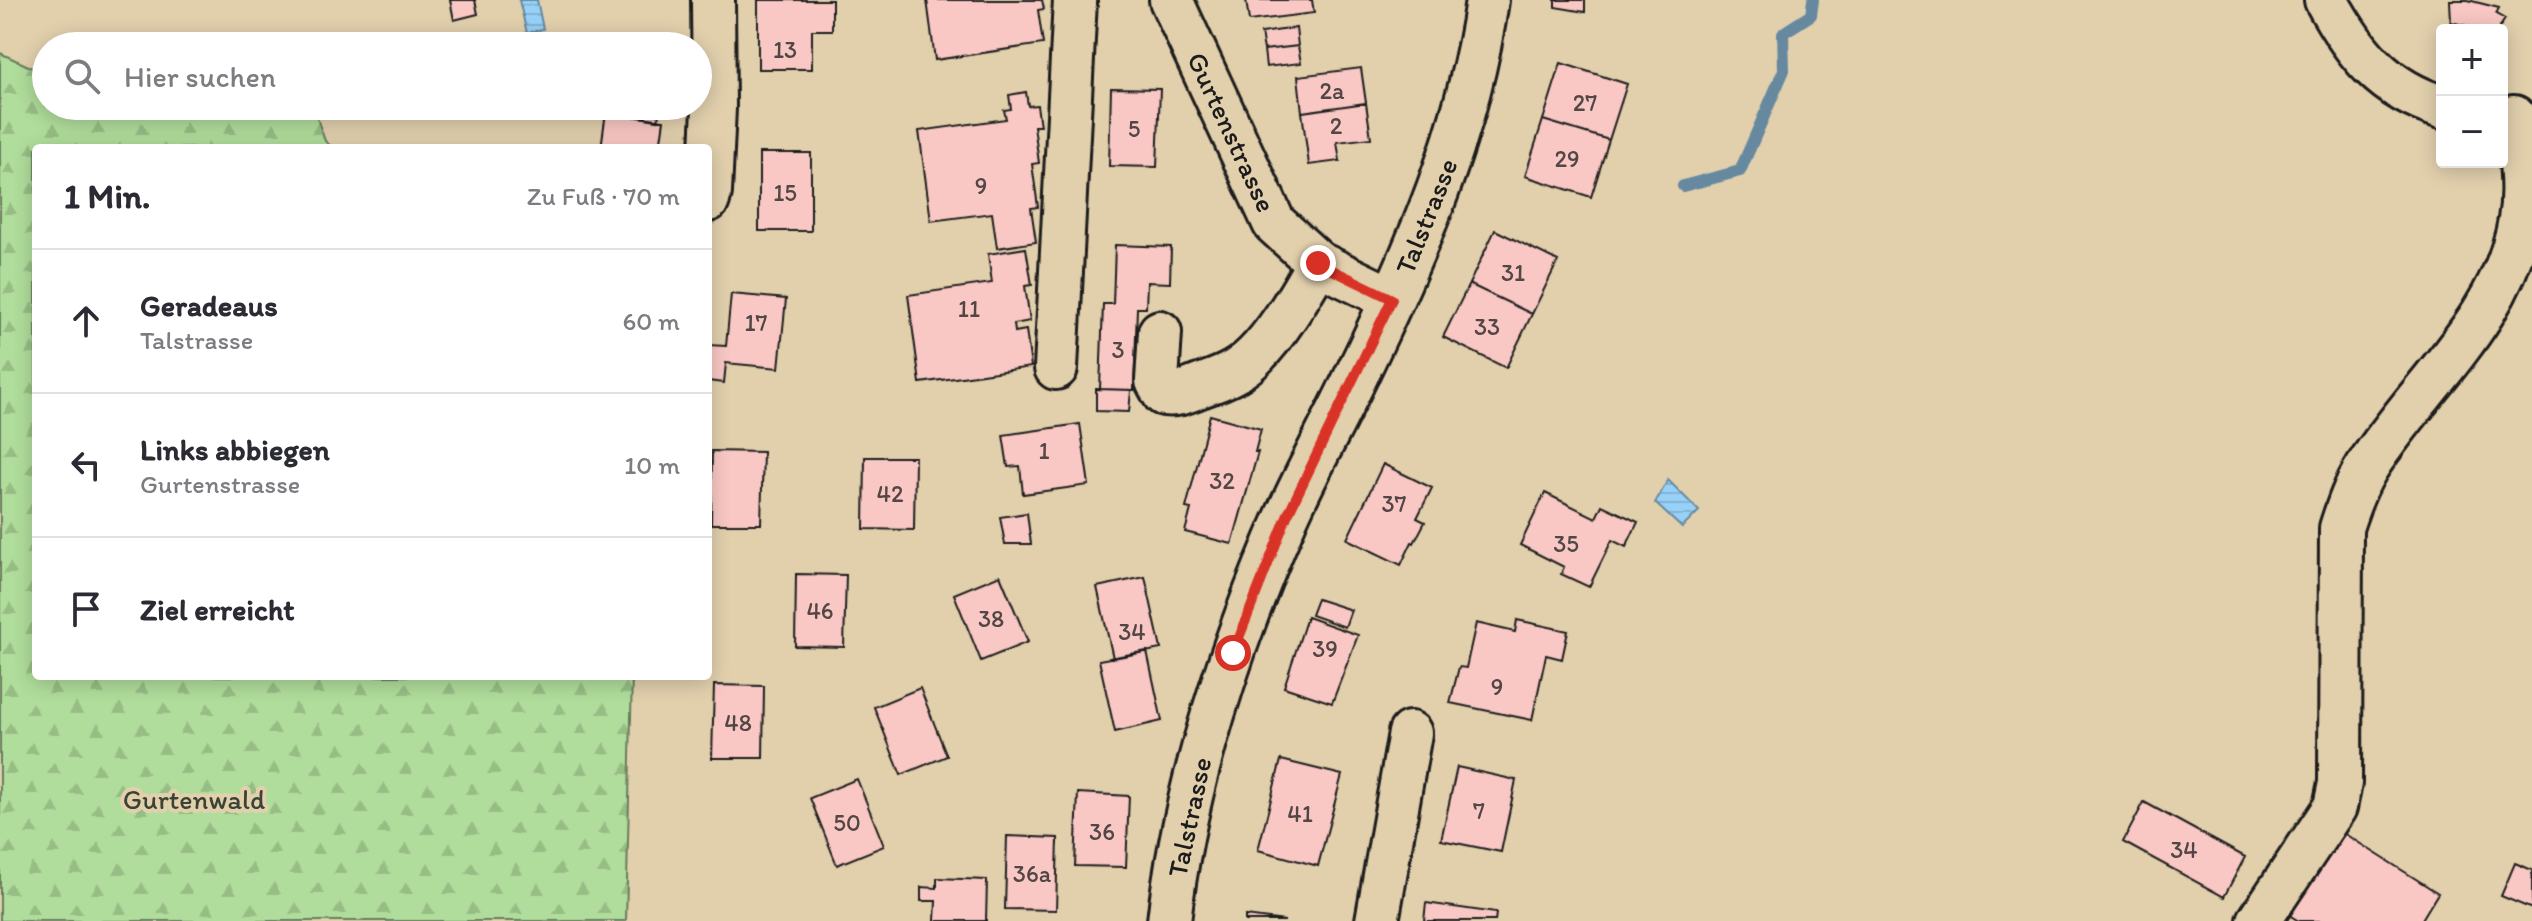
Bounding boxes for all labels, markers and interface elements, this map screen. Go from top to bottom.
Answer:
map controls [2436,24,2508,168]
button: + [2436,24,2508,96]
search box [32,32,712,120]
house number: 13 [773,35,797,64]
street label: Gurtenstrasse [1180,47,1284,217]
icon: search [60,54,104,98]
text: Hier suchen [124,58,276,95]
house number: 2a [1319,76,1345,105]
house number: 27 [1573,88,1597,117]
button: − [2436,96,2508,168]
house number: 2 [1330,111,1343,140]
house number: 5 [1128,114,1140,143]
house number: 29 [1554,144,1580,173]
street label: Talstrasse [1387,153,1465,279]
house number: 9 [975,171,987,200]
text: 1 Min. [64,176,150,217]
house number: 15 [773,178,797,207]
text: Zu Fuß · 70 m [527,180,680,212]
route end [1300,245,1336,281]
house number: 31 [1501,258,1525,287]
text: Geradeaus [140,287,278,324]
house number: 11 [958,294,980,323]
icon: ahead [64,299,108,343]
text: 60 m [623,305,680,337]
house number: 17 [744,308,768,337]
house number: 33 [1474,312,1500,341]
text: Talstrasse [140,324,253,356]
house number: 3 [1111,335,1125,364]
text: Links abbiegen [140,431,330,468]
house number: 1 [1038,436,1050,465]
icon: left [64,443,108,487]
text: 10 m [624,449,680,481]
house number: 32 [1209,466,1235,495]
text: Gurtenstrasse [140,468,300,500]
house number: 42 [876,479,904,508]
house number: 37 [1382,489,1407,518]
house number: 35 [1553,529,1579,558]
icon: arrive [64,587,108,631]
text: Ziel erreicht [140,591,295,628]
house number: 46 [806,596,834,625]
house number: 38 [978,604,1004,633]
house number: 34 [1118,617,1146,646]
house number: 39 [1312,634,1338,663]
route start [1215,635,1251,671]
house number: 9 [1491,672,1503,701]
house number: 48 [724,708,752,737]
street label: Talstrasse [1160,754,1218,880]
park label: Gurtenwald [123,782,265,816]
house number: 7 [1473,796,1485,825]
house number: 41 [1287,799,1313,828]
house number: 50 [833,808,861,837]
house number: 36 [1089,817,1115,846]
house number: 34 [2170,835,2198,864]
house number: 36a [1013,859,1052,888]

